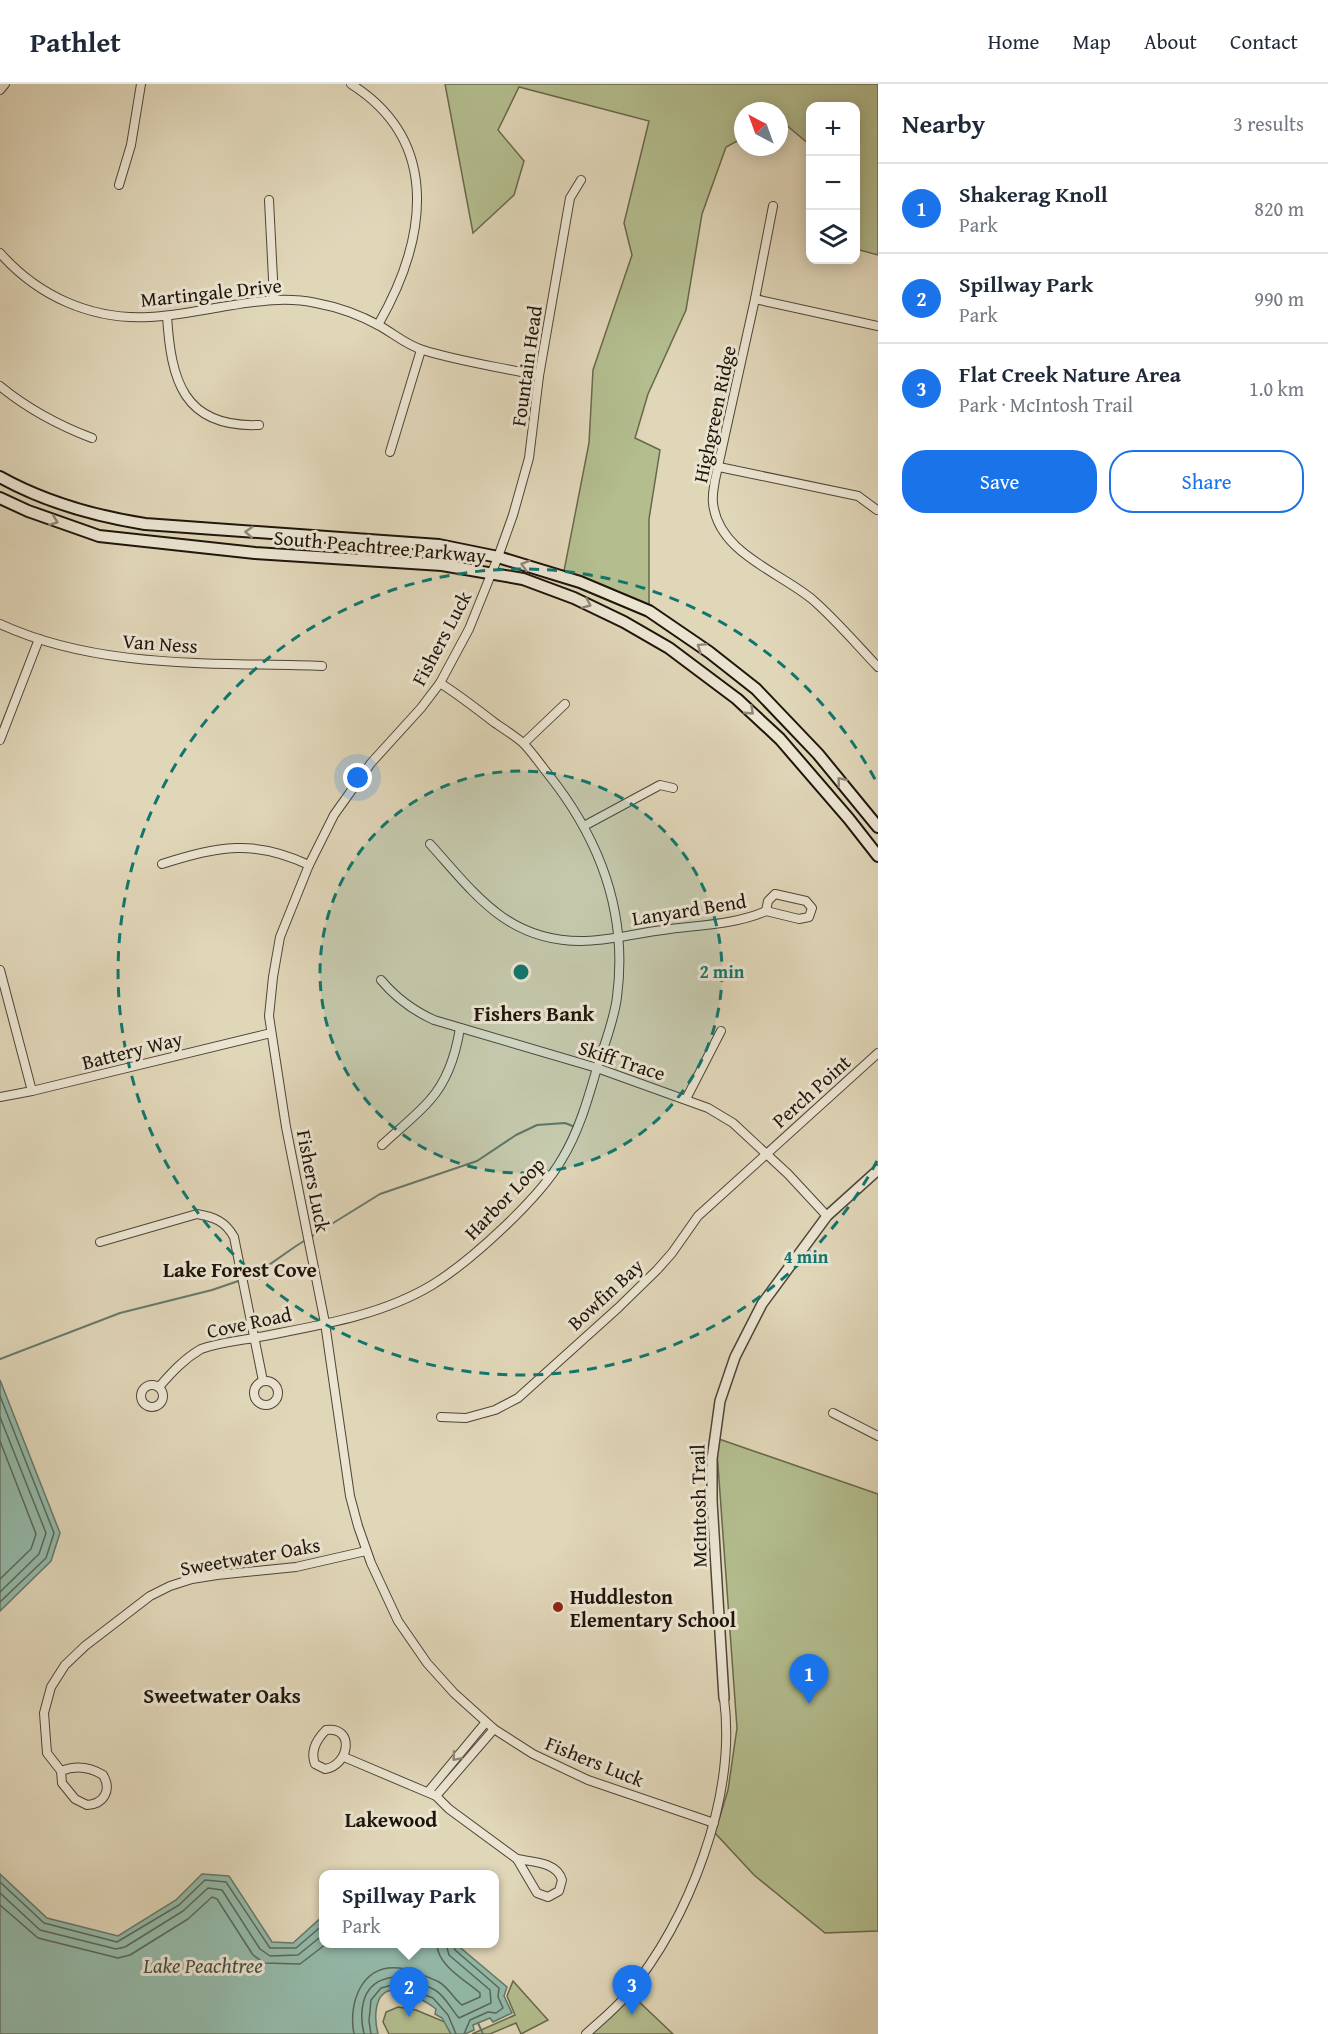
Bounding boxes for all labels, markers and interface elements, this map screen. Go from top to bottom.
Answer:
text: Pathlet [30,21,121,62]
text: Home [988,26,1039,57]
text: Map [1072,26,1111,57]
text: About [1144,26,1197,57]
text: Contact [1230,26,1298,57]
north arrow [734,102,788,156]
map controls [806,102,860,264]
button: + [806,102,860,156]
text: Nearby [902,104,985,143]
text: 3 results [1233,109,1304,138]
button: − [806,156,860,210]
text: Shakerag Knoll [959,178,1108,210]
text: 1 [916,194,927,223]
text: 820 m [1254,194,1304,223]
button: layers [806,210,860,264]
text: Park [959,210,998,239]
text: Spillway Park [959,268,1093,300]
street label: Martingale Drive [139,270,283,314]
text: 2 [916,284,927,313]
text: 990 m [1254,284,1304,313]
text: Park [959,300,998,329]
street label: Fountain Head [503,303,549,428]
street label: Highgreen Ridge [685,343,743,485]
text: Flat Creek Nature Area [959,358,1181,390]
text: 3 [916,374,927,403]
text: 1.0 km [1249,374,1304,403]
text: Park · McIntosh Trail [959,390,1133,419]
button: Save [902,450,1097,513]
button: Share [1109,450,1304,513]
one-way arrow [47,514,58,526]
street label: South Peachtree Parkway [273,522,487,570]
one-way arrow [245,526,254,539]
one-way arrow [521,560,531,572]
street label: Fishers Luck [404,585,479,691]
one-way arrow [581,597,592,609]
street label: Van Ness [121,626,199,660]
one-way arrow [697,643,708,654]
one-way arrow [743,704,753,715]
your location [343,763,372,792]
one-way arrow [838,777,849,788]
street label: Lanyard Bend [630,886,749,932]
text: 2 min [700,958,745,985]
centre of rings [511,962,531,982]
district label: Fishers Bank [474,998,595,1029]
street label: Battery Way [79,1024,185,1076]
street label: Skiff Trace [575,1032,669,1088]
street label: Perch Point [765,1048,857,1134]
street label: Fishers Luck [290,1127,338,1236]
street label: Harbor Loop [457,1150,551,1246]
text: 4 min [784,1243,829,1270]
street label: Bowfin Bay [561,1251,649,1337]
district label: Lake Forest Cove [163,1254,317,1285]
street label: Cove Road [204,1299,294,1345]
street label: McIntosh Trail [682,1444,714,1568]
street label: Sweetwater Oaks [178,1529,322,1583]
place label: Huddleston Elementary School [570,1582,736,1634]
marker: Huddleston Elementary School [551,1600,565,1614]
pin: 1 [790,1654,828,1704]
district label: Sweetwater Oaks [143,1680,301,1711]
street label: Fishers Luck [541,1728,649,1794]
one-way arrow [452,1750,463,1761]
district label: Lakewood [345,1804,437,1835]
popup [319,1870,499,1948]
text: Spillway Park [342,1879,476,1911]
text: Park [342,1911,381,1940]
water label: Lake Peachtree [142,1950,263,1981]
pin: 3 [612,1966,652,2015]
pin: 2 [390,1968,428,2017]

